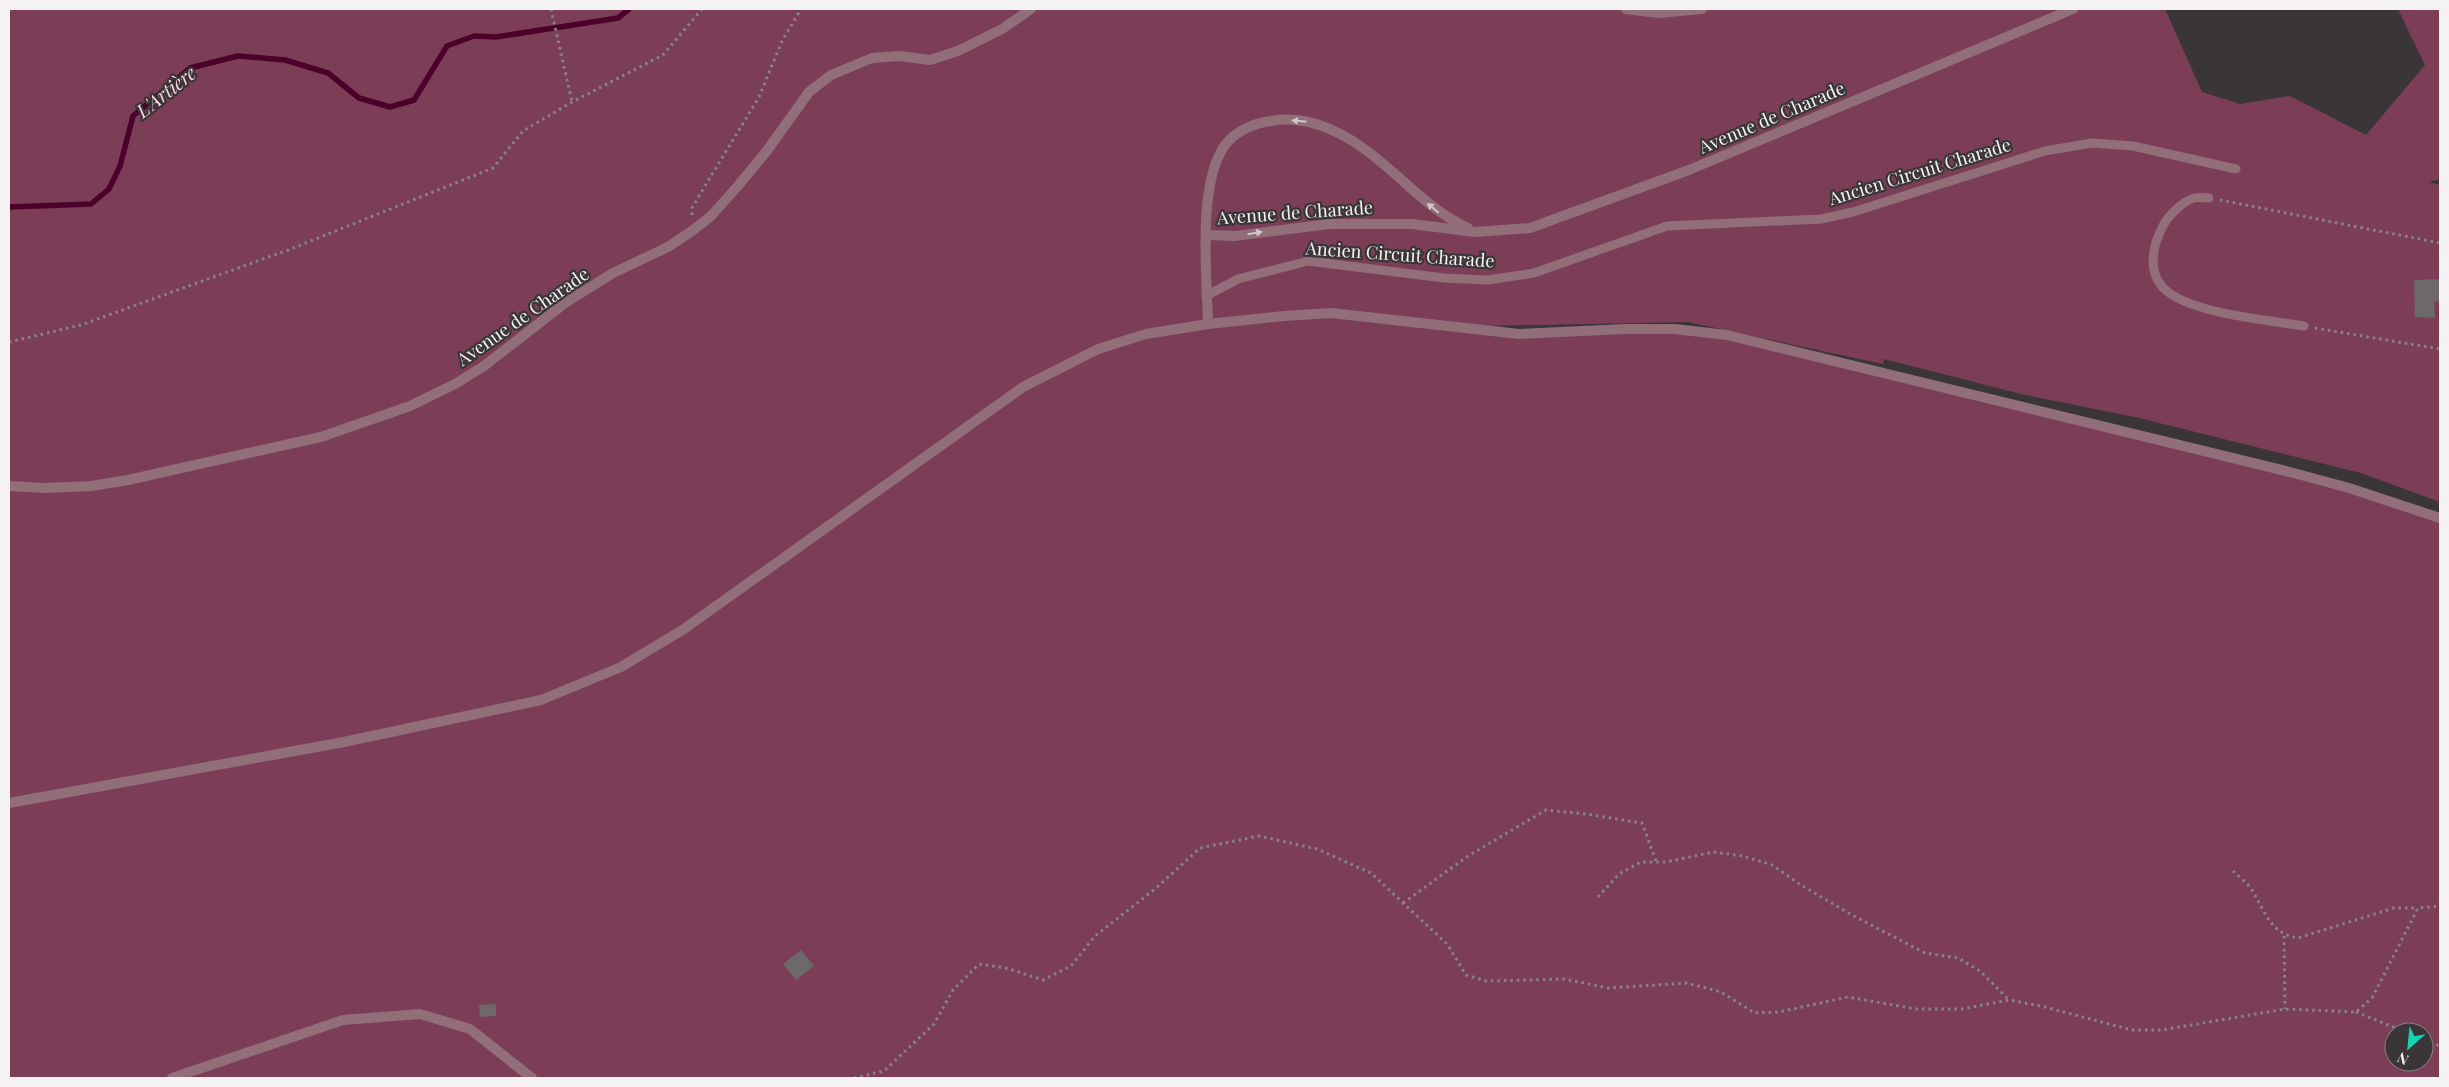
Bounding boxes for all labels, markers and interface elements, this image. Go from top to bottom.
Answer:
water label: L'Artière [129,60,201,123]
street label: Avenue de Charade [1694,75,1848,159]
one-way arrow [1291,117,1307,125]
street label: Ancien Circuit Charade [1825,132,2014,210]
street label: Avenue de Charade [1215,195,1374,229]
one-way arrow [1427,202,1440,213]
one-way arrow [1248,229,1264,237]
street label: Ancien Circuit Charade [1304,235,1495,273]
street label: Avenue de Charade [451,261,593,371]
north arrow [2384,1022,2434,1072]
text: N [2394,1048,2412,1070]

